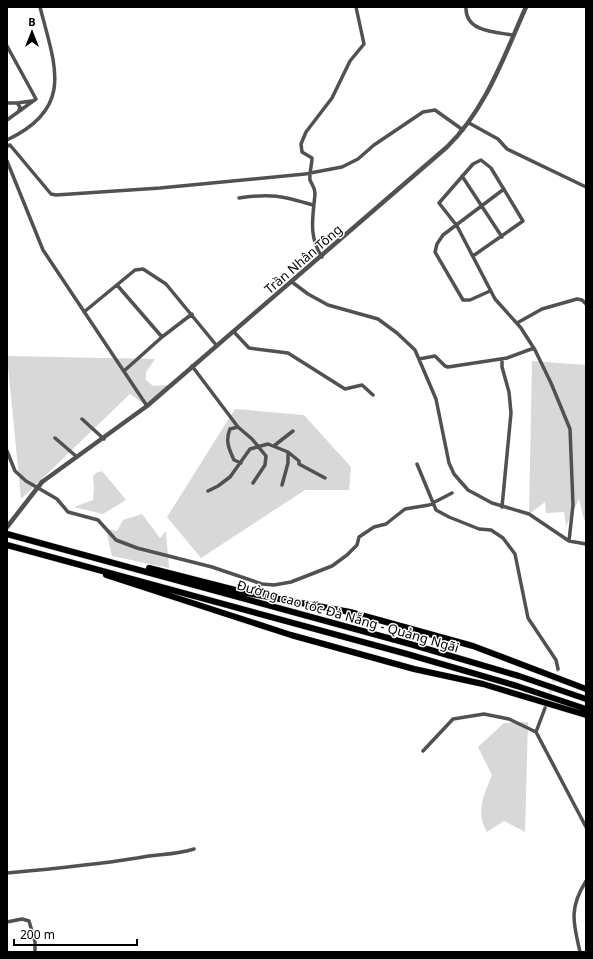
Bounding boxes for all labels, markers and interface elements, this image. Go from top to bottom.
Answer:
north arrow [12,12,52,52]
text: B [28,14,36,29]
street label: Trần Nhân Tông [260,220,346,298]
street label: Đường cao tốc Đà Nẵng - Quảng Ngãi [235,576,461,656]
scale bar [14,921,137,947]
text: 200 m [20,926,55,943]

